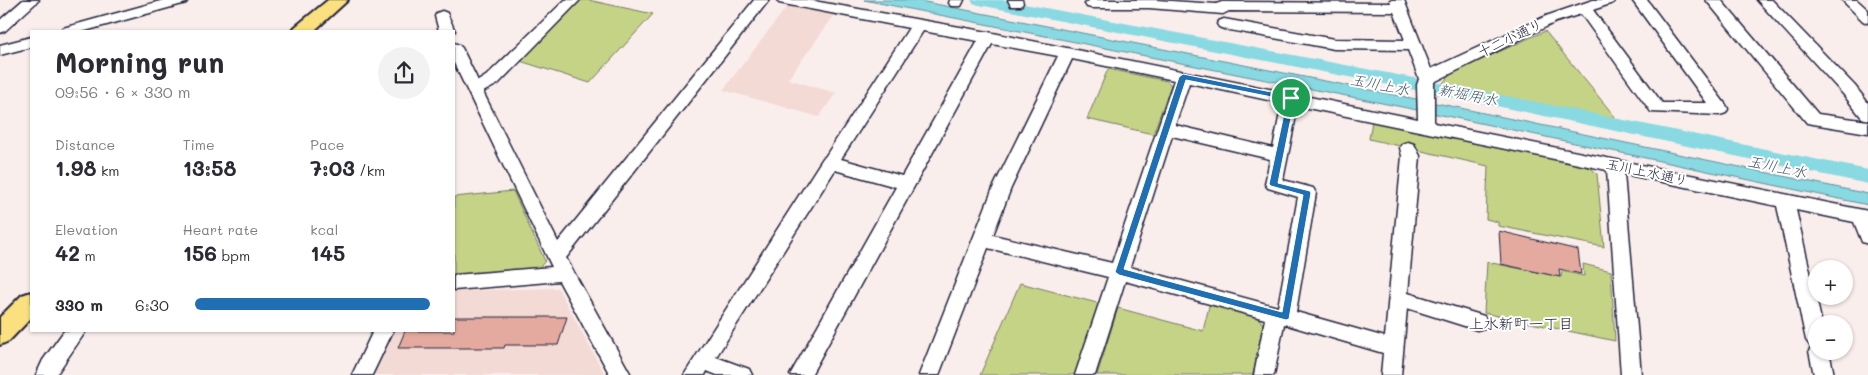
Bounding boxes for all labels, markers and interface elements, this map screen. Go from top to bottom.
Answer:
street label: 十二小通り [1474,14,1545,61]
text: Morning run [55,44,224,80]
button: share [378,47,430,99]
water label: 玉川上水 [1349,68,1412,100]
pin [1270,77,1312,119]
water label: 新堀用水 [1437,78,1500,110]
text: 09:56 · 6 × 330 m [55,81,191,102]
icon: arrive [1277,84,1305,112]
text: Distance [55,135,115,154]
text: Time [183,135,215,154]
text: Pace [310,135,345,154]
water label: 玉川上水 [1746,150,1809,182]
street label: 玉川上水通り [1604,153,1690,190]
text: 1.98 [55,154,96,181]
text: 13:58 [183,154,237,181]
text: 7:03 [310,154,355,181]
text: km [96,161,120,180]
text: /km [355,161,385,180]
text: Elevation [55,220,118,239]
text: Heart rate [183,220,258,239]
text: kcal [310,220,338,239]
text: 42 [55,239,80,266]
text: 156 [183,239,217,266]
text: 145 [310,239,345,266]
text: m [80,246,96,265]
text: bpm [217,246,250,265]
map controls [1808,260,1853,360]
button: + [1808,260,1853,305]
text: 330 m [55,294,103,315]
text: 6:30 [135,294,169,315]
district label: 上水新町一丁目 [1468,313,1574,333]
button: − [1808,315,1853,360]

